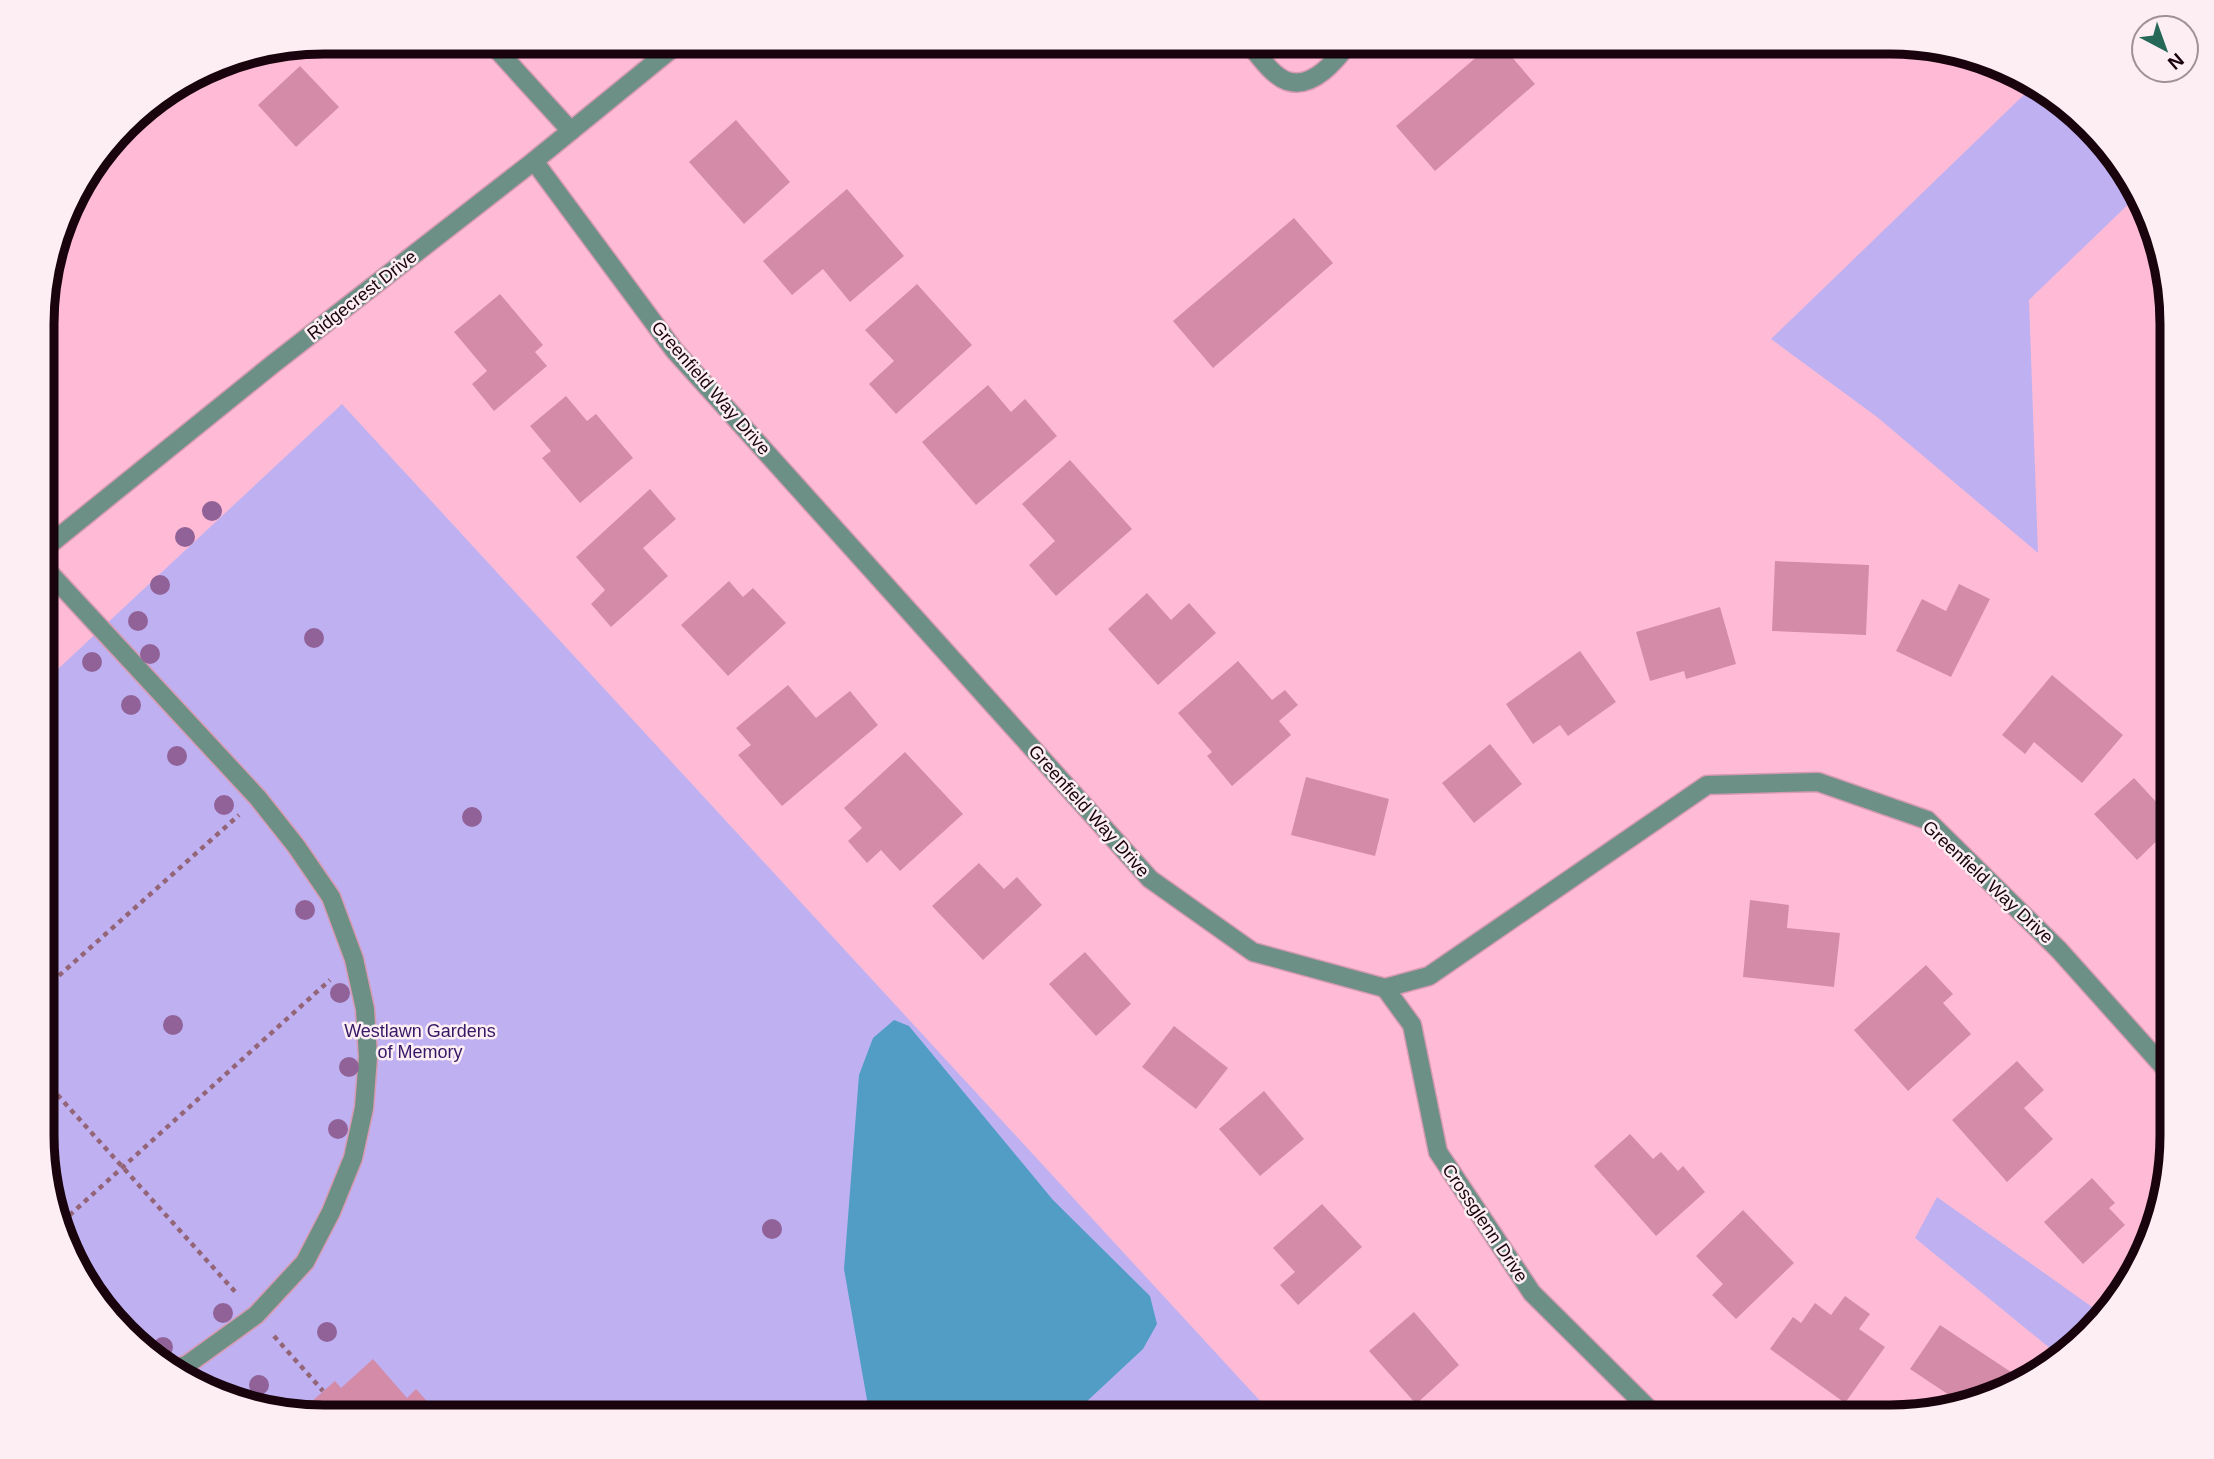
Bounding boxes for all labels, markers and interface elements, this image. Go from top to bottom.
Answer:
north arrow [2130,14,2200,84]
text: N [2164,49,2188,74]
street label: Ridgecrest Drive [303,246,421,344]
street label: Greenfield Way Drive [648,317,774,459]
street label: Greenfield Way Drive [1025,741,1153,881]
street label: Greenfield Way Drive [1919,817,2057,947]
park label: Westlawn Gardens of Memory [344,1021,496,1062]
street label: Crossglenn Drive [1438,1160,1532,1286]

